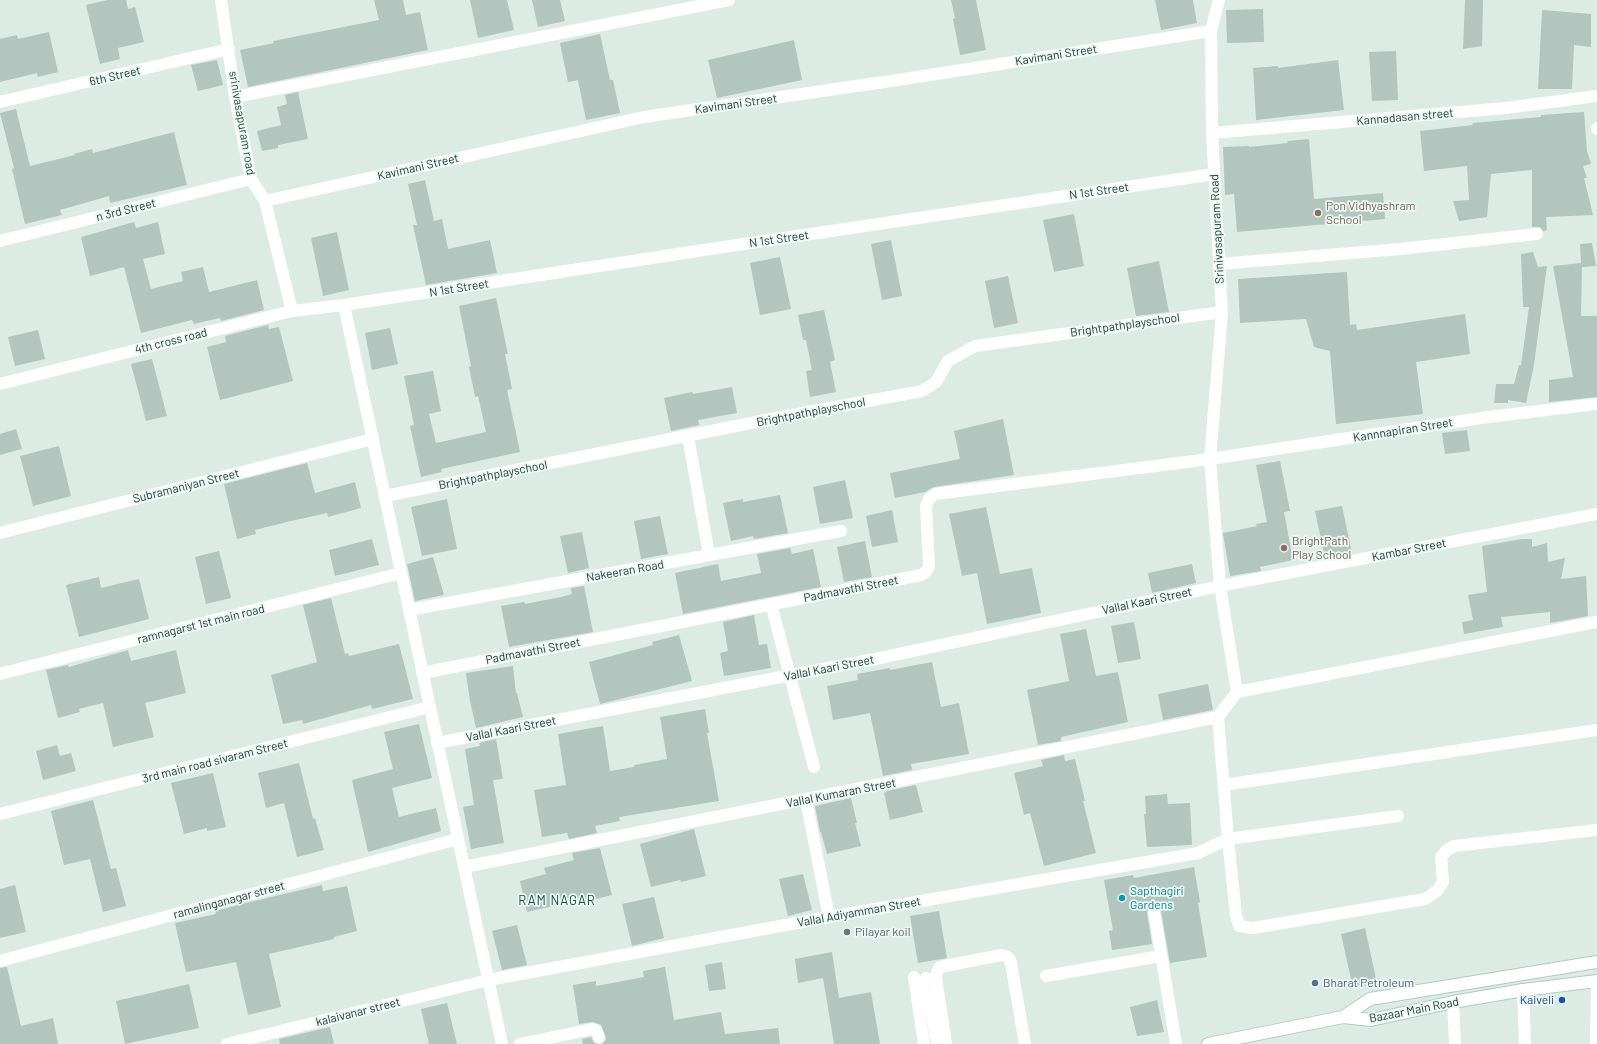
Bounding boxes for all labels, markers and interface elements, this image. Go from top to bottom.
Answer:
street label: Kavimani Street [1014,41,1098,69]
street label: 6th Street [88,63,142,89]
street label: srinivasapuram road [226,70,258,176]
street label: Kavimani Street [694,91,778,117]
street label: Kannadasan street [1356,106,1454,128]
street label: Kavimani Street [376,151,460,183]
street label: Srinivasapuram Road [1207,174,1227,284]
street label: N 1st Street [1068,180,1130,202]
street label: n 3rd Street [95,196,157,224]
place label: Pon Vidhyashram School [1326,199,1416,227]
marker: Pon Vidhyashram School [1313,208,1323,218]
street label: N 1st Street [748,228,810,250]
street label: N 1st Street [428,276,490,300]
street label: Brightpathplayschool [1069,310,1181,340]
street label: 4th cross road [133,325,209,357]
street label: Brightpathplayschool [755,394,867,430]
street label: Kannnapiran Street [1352,415,1454,445]
street label: Brightpathplayschool [437,457,549,493]
street label: Subramaniyan Street [131,466,241,506]
place label: BrightPath Play School [1292,534,1351,562]
street label: Kambar Street [1371,536,1447,564]
marker: BrightPath Play School [1279,543,1289,553]
street label: Nakeeran Road [585,557,665,585]
street label: Padmavathi Street [802,573,900,605]
street label: Vallal Kaari Street [1101,584,1193,618]
street label: ramnagarst 1st main road [136,601,266,647]
street label: Padmavathi Street [484,635,582,667]
street label: Vallal Kaari Street [783,652,875,684]
street label: Vallal Kaari Street [465,713,557,745]
street label: 3rd main road sivaram Street [141,736,289,786]
street label: Vallal Kumaran Street [785,775,897,811]
street label: ramalinganagar street [172,878,286,922]
place label: Sapthagiri Gardens [1130,884,1184,912]
district label: RAM NAGAR [518,893,596,909]
marker: Sapthagiri Gardens [1117,893,1127,903]
street label: Vallal Adiyamman Street [796,894,922,930]
place label: Pilayar koil [855,925,910,939]
marker: Pilayar koil [842,927,852,937]
place label: Bharat Petroleum [1323,976,1414,990]
marker: Bharat Petroleum [1310,978,1320,988]
place label: Kaiveli [1520,993,1554,1007]
street label: Bazaar Main Road [1368,994,1460,1026]
street label: kalaivanar street [314,995,402,1029]
marker: Kaiveli [1557,995,1567,1005]

